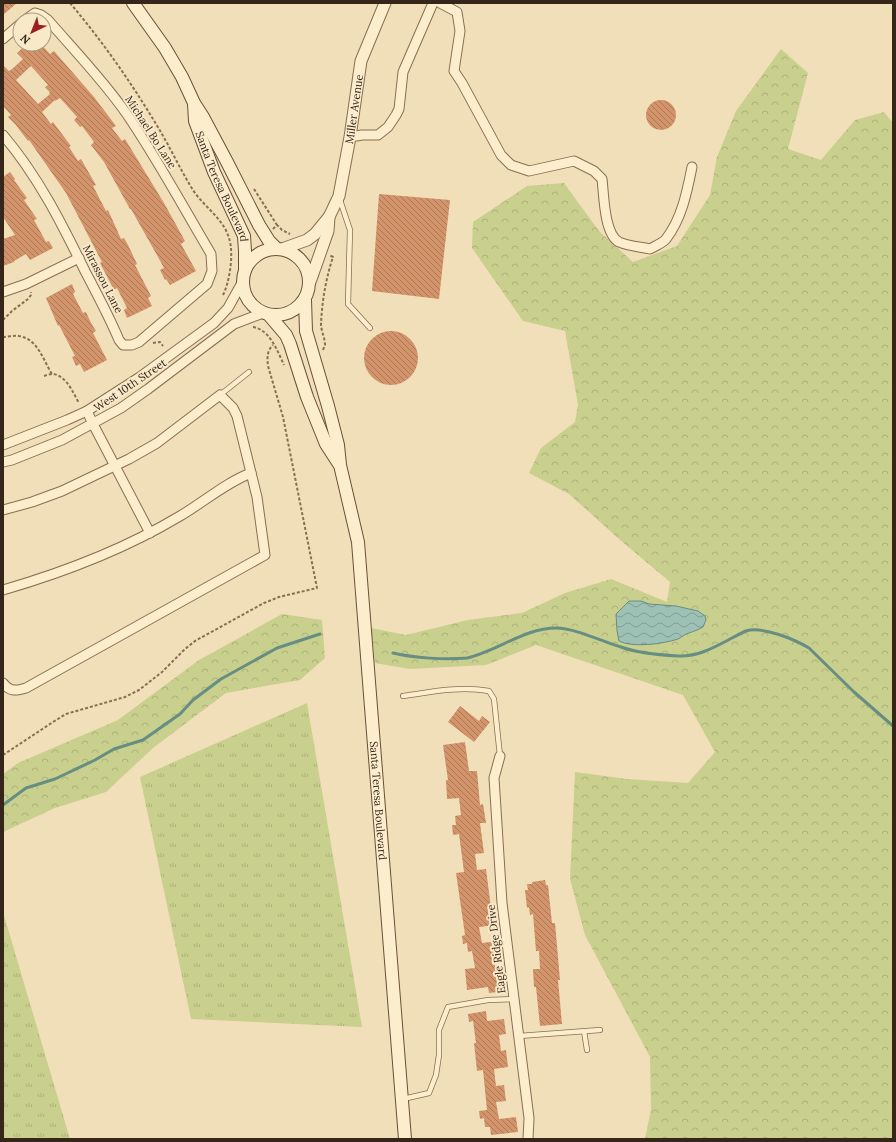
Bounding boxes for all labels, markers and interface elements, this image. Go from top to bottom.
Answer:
north arrow [12,12,52,52]
text: N [17,31,33,47]
street label: Miller Avenue [342,73,366,145]
street label: Michael Bo Lane [122,93,180,171]
street label: Santa Teresa Boulevard [192,129,251,242]
street label: Mirassou Lane [80,243,126,315]
street label: West 10th Street [91,355,170,414]
street label: Santa Teresa Boulevard [367,741,390,861]
street label: Eagle Ridge Drive [484,904,508,994]

